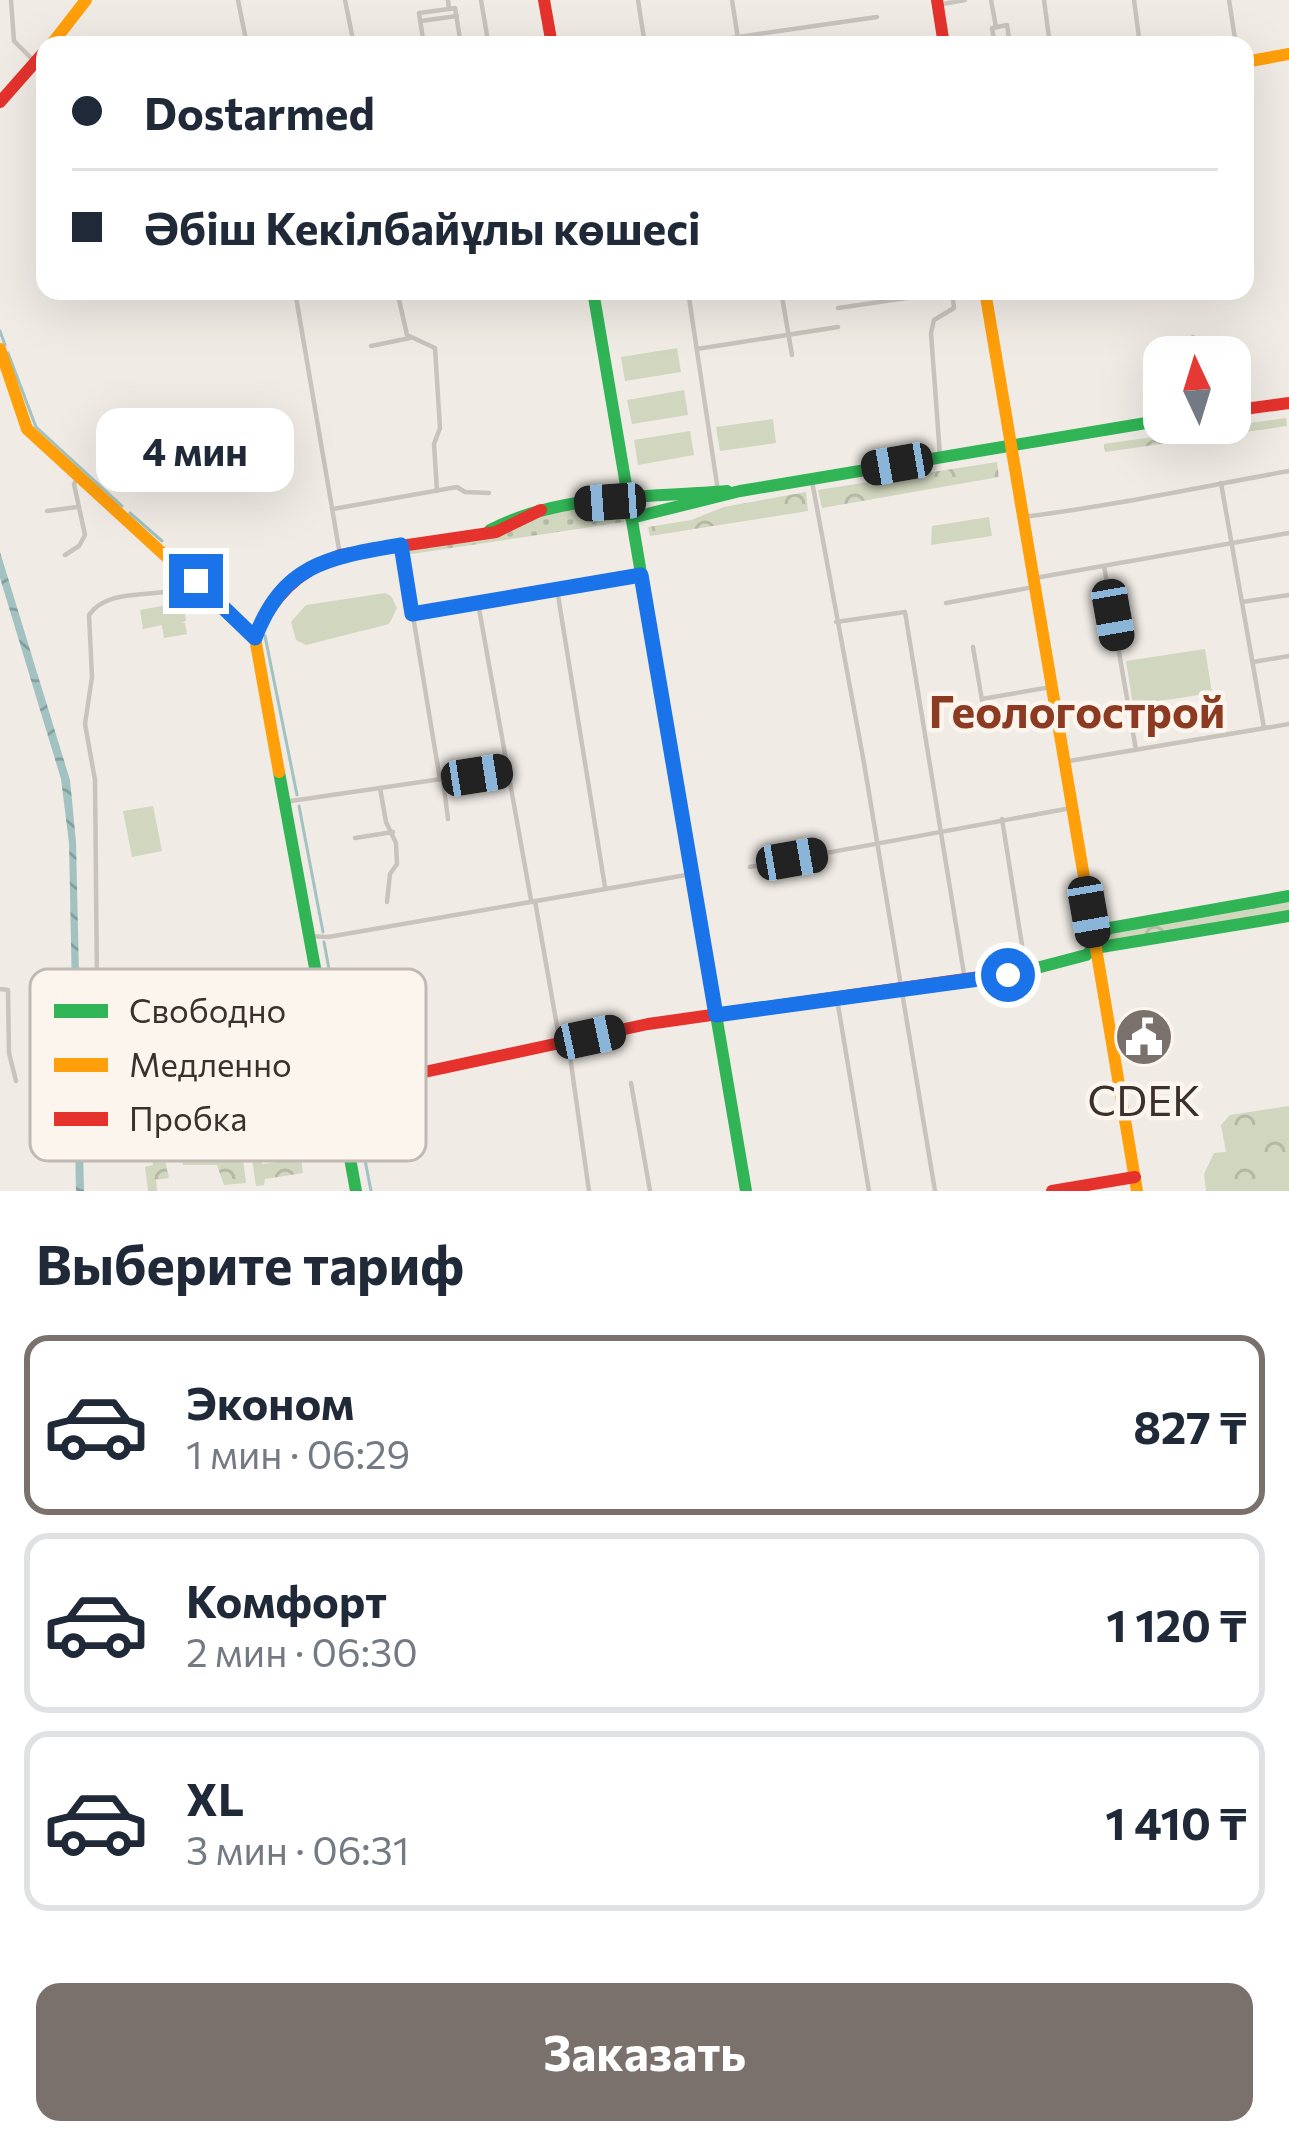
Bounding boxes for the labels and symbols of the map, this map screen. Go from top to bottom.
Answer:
north arrow [1143,336,1251,444]
callout: 4 мин [97,407,295,491]
car [858,440,936,488]
car [573,482,647,522]
route end [169,554,223,608]
car [1089,576,1137,654]
district label: Геологострой [929,682,1225,737]
car [439,752,515,798]
car [753,835,831,883]
car [1065,873,1113,951]
route start [981,948,1035,1002]
legend [30,969,426,1161]
text: Свободно [129,989,286,1030]
public building icon: CDEK [1113,1006,1175,1068]
car [551,1012,629,1062]
text: Медленно [129,1043,292,1084]
place label: CDEK [1088,1073,1200,1125]
text: Пробка [129,1097,247,1138]

